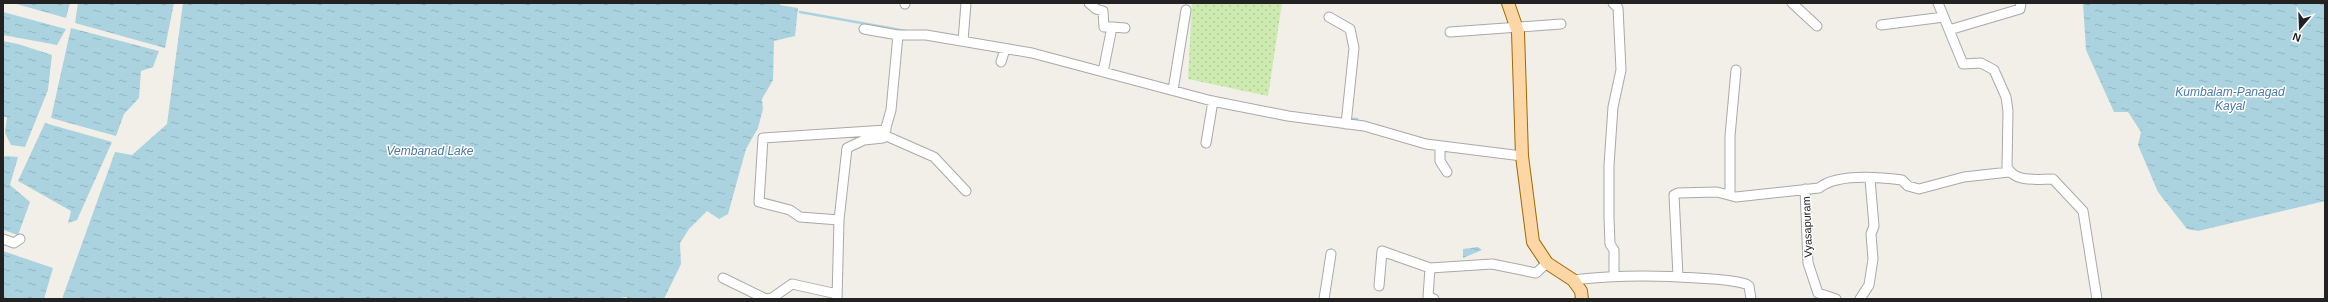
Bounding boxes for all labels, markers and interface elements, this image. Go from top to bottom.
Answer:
north arrow [2280,8,2320,48]
text: N [2291,30,2302,44]
water label: Kumbalam-Panagad Kayal [2175,85,2285,113]
water label: Vembanad Lake [387,144,474,158]
street label: Vyasapuram [1800,196,1814,258]

